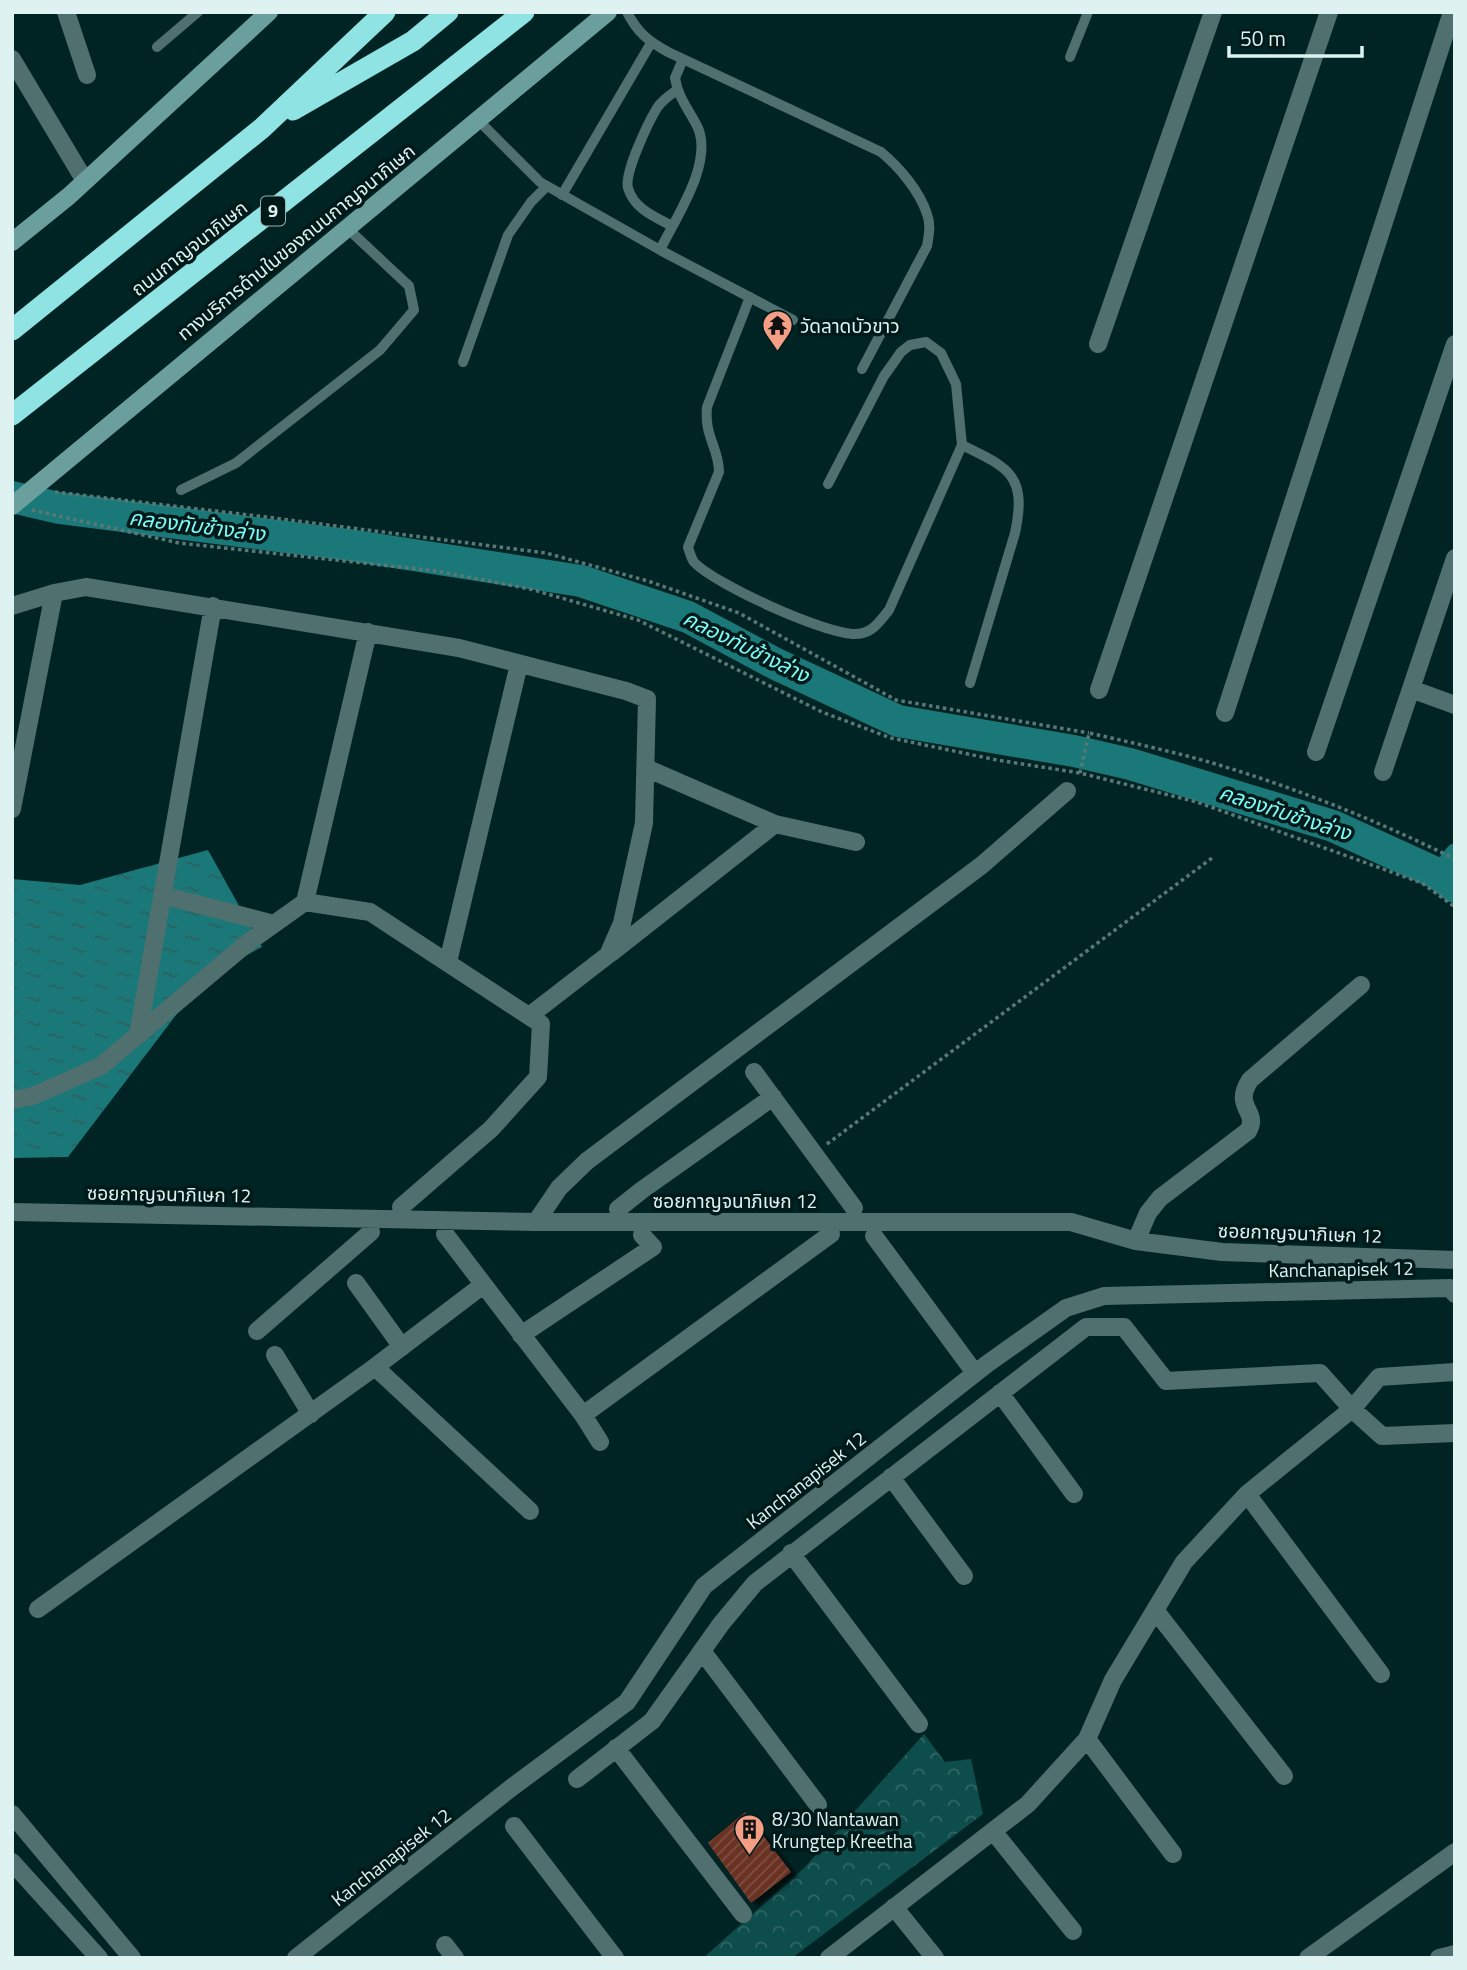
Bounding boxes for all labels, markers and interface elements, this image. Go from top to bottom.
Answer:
scale bar [1229,14,1362,58]
text: 50 m [1240,22,1286,54]
street label: ทางบริการด้านในของถนนกาญจนาภิเษก [173,139,419,345]
street label: ถนนกาญจนาภิเษก [126,196,252,300]
road number: 9 [261,196,285,226]
temple icon: วัดลาดบัวขาว [760,309,794,353]
place label: วัดลาดบัวขาว [800,311,900,340]
water label: คลองทับช้างล่าง [127,501,269,549]
water label: คลองทับช้างล่าง [678,602,816,691]
water label: คลองทับช้างล่าง [1215,776,1357,849]
street label: ซอยกาญจนาภิเษก 12 [87,1178,251,1209]
street label: ซอยกาญจนาภิเษก 12 [653,1186,817,1215]
street label: ซอยกาญจนาภิเษก 12 [1217,1215,1383,1250]
street label: Kanchanapisek 12 [1268,1253,1414,1284]
street label: Kanchanapisek 12 [739,1423,872,1536]
street label: Kanchanapisek 12 [324,1800,457,1913]
place label: 8/30 Nantawan Krungtep Kreetha [772,1804,913,1855]
building icon: 8/30 Nantawan Krungtep Kreetha [732,1813,766,1857]

